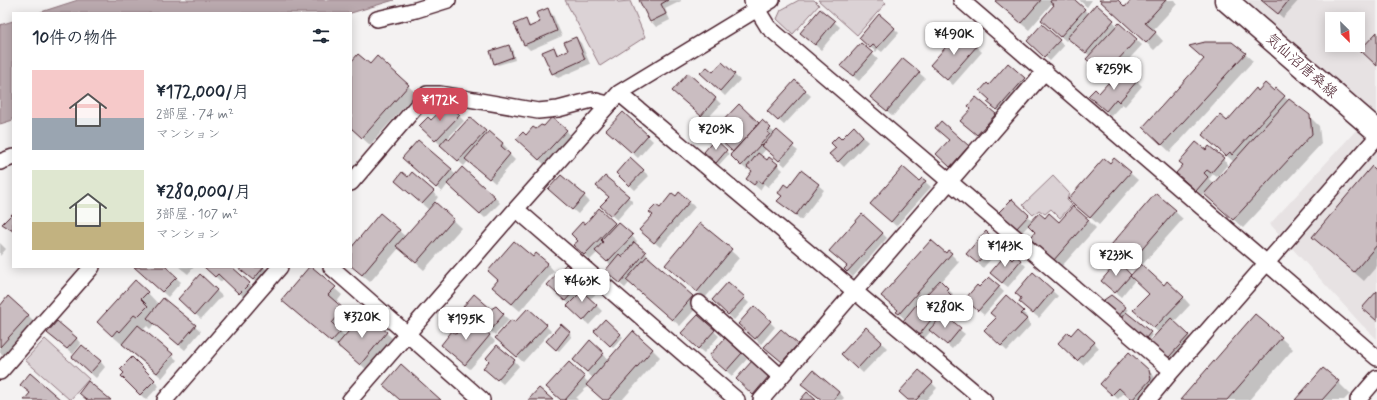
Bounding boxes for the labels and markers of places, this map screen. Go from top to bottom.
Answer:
pin: ¥490K [926,22,982,56]
pin: ¥259K [1086,57,1142,91]
pin: ¥172K [412,88,468,122]
pin: ¥203K [688,117,744,151]
pin: ¥143K [977,234,1033,268]
pin: ¥233K [1088,243,1144,277]
pin: ¥463K [554,269,610,303]
pin: ¥280K [917,295,973,329]
pin: ¥320K [334,305,390,339]
pin: ¥195K [438,307,494,341]

